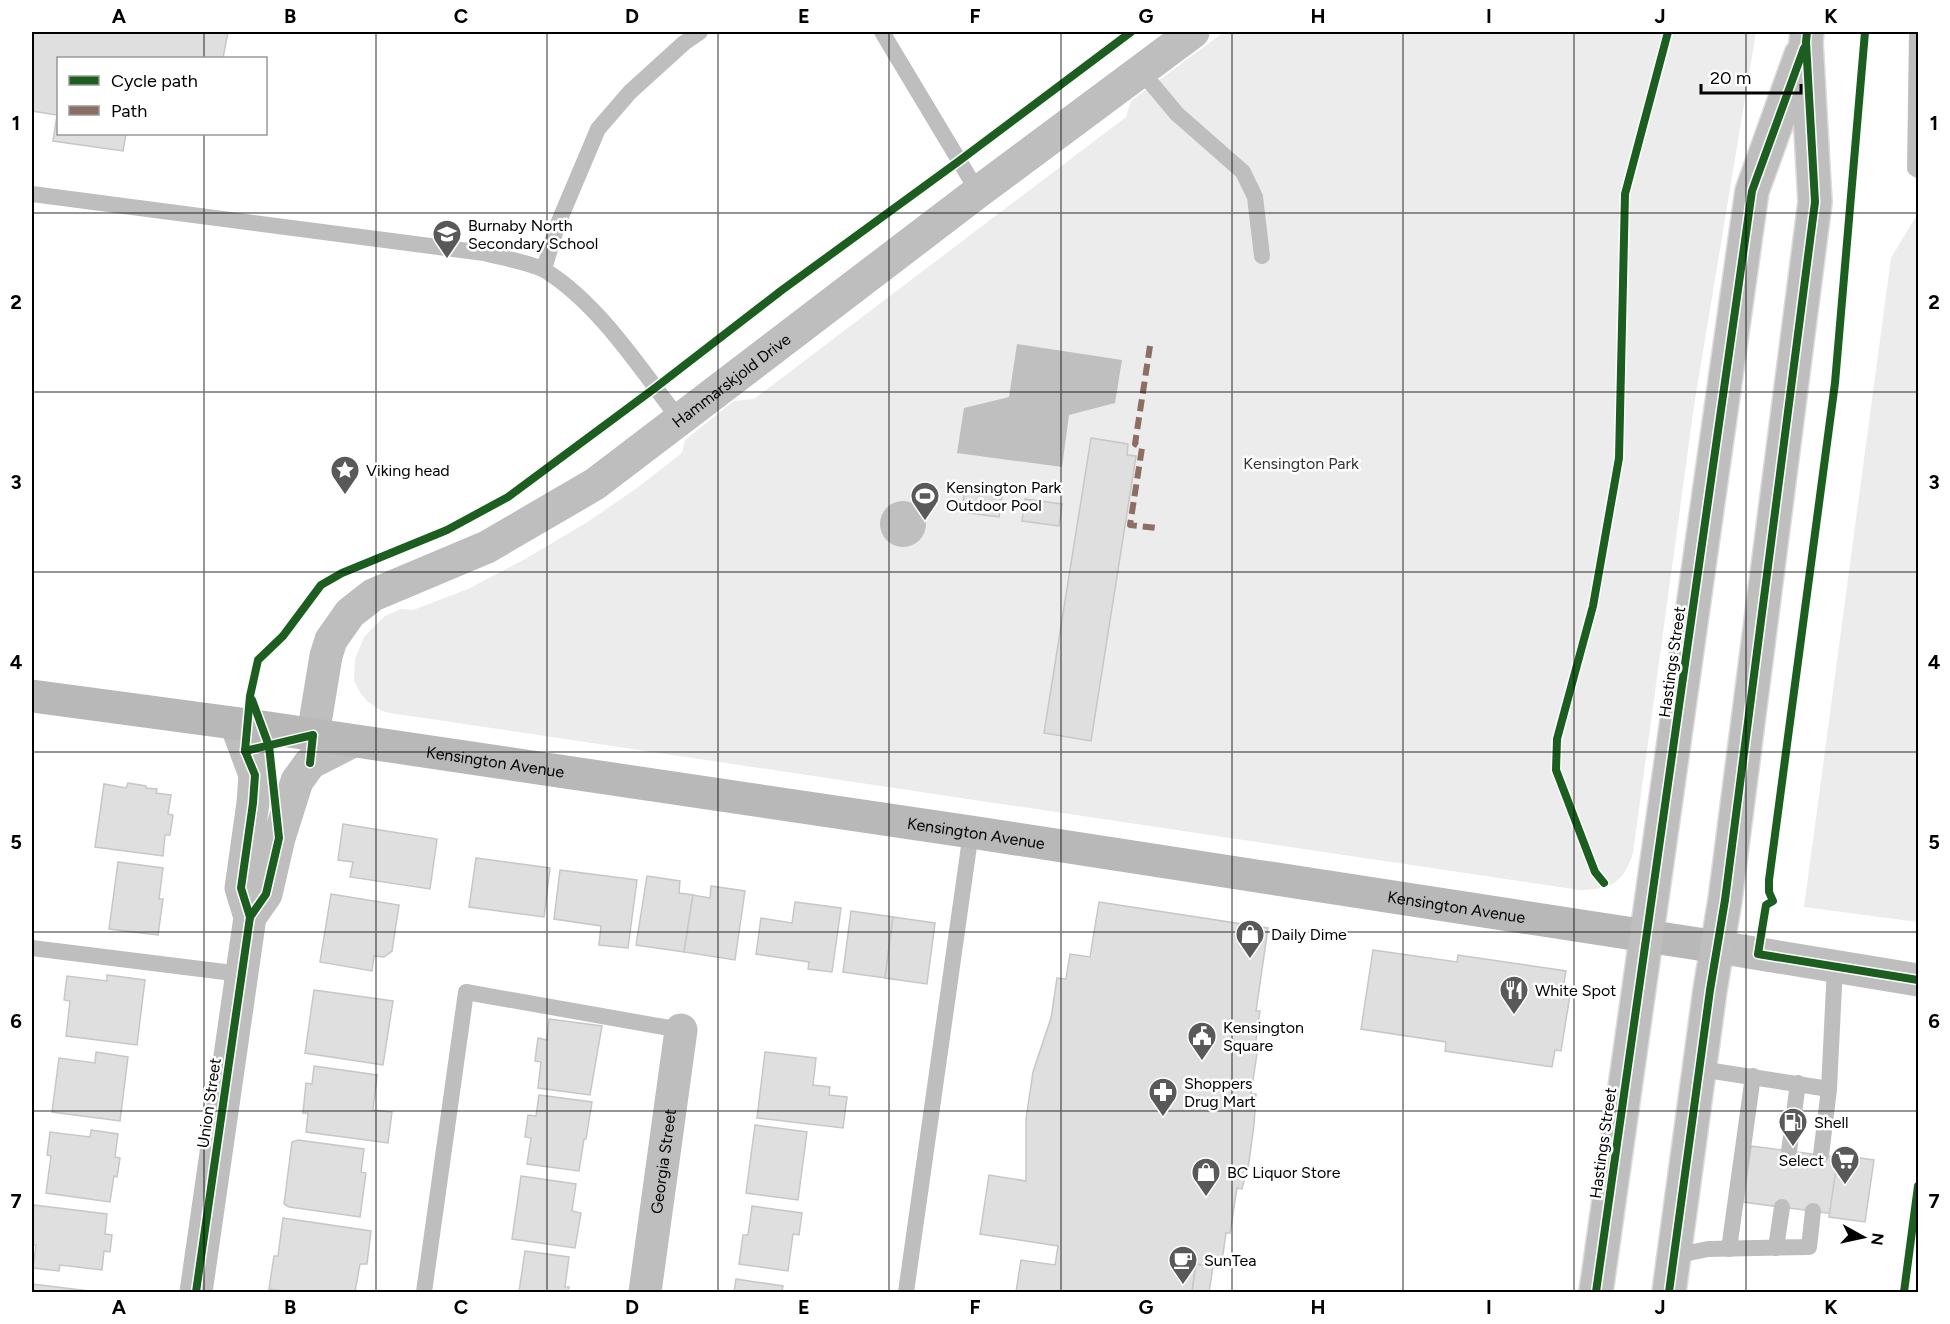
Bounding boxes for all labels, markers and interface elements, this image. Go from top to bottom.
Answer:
text: A [112,4,127,28]
text: B [284,4,296,28]
text: C [454,4,468,28]
text: D [625,4,639,28]
text: E [798,4,810,28]
text: F [969,4,981,28]
text: G [1139,4,1154,28]
text: H [1311,4,1326,28]
text: I [1486,4,1492,28]
text: J [1654,4,1666,28]
text: K [1824,4,1838,28]
legend [57,57,267,135]
scale bar [1701,57,1802,95]
text: 20 m [1710,67,1751,89]
text: Cycle path [111,70,198,92]
text: Path [111,100,147,122]
text: 1 [12,111,20,135]
text: 1 [1930,111,1938,135]
place label: Burnaby North Secondary School [468,216,598,253]
school or university icon: Burnaby North Secondary School [431,218,463,260]
text: 2 [10,290,22,314]
text: 2 [1928,290,1940,314]
street label: Hammarskjold Drive [668,329,794,431]
place icon: Viking head [329,454,361,496]
park label: Kensington Park [1243,454,1359,473]
place label: Viking head [366,461,450,480]
text: 3 [10,470,22,494]
text: 3 [1928,470,1940,494]
place label: Kensington Park Outdoor Pool [946,478,1062,515]
sports icon: Kensington Park Outdoor Pool [909,480,941,522]
street label: Hastings Street [1655,605,1689,719]
text: 4 [10,650,23,674]
text: 4 [1928,650,1941,674]
street label: Kensington Avenue [425,742,566,781]
street label: Kensington Avenue [906,813,1047,853]
text: 5 [10,830,22,854]
text: 5 [1928,830,1940,854]
street label: Kensington Avenue [1386,887,1527,927]
shop icon: Daily Dime [1234,918,1266,960]
place label: Daily Dime [1271,925,1347,944]
restaurant icon: White Spot [1498,974,1530,1016]
place label: White Spot [1535,981,1616,1000]
text: 6 [10,1009,22,1033]
text: 6 [1928,1009,1940,1033]
place label: Kensington Square [1223,1018,1304,1055]
public building icon: Kensington Square [1186,1020,1218,1062]
street label: Union Street [193,1057,225,1149]
place label: Shoppers Drug Mart [1184,1074,1256,1111]
pharmacy icon: Shoppers Drug Mart [1147,1076,1179,1118]
street label: Hastings Street [1586,1086,1620,1200]
fuel station icon: Shell [1777,1106,1809,1148]
street label: Georgia Street [646,1108,680,1215]
place label: Shell [1814,1113,1849,1132]
supermarket icon: Select [1829,1144,1861,1186]
place label: Select [1778,1151,1824,1170]
shop icon: BC Liquor Store [1190,1156,1222,1198]
place label: BC Liquor Store [1227,1163,1341,1182]
text: 7 [10,1189,22,1213]
text: 7 [1928,1189,1940,1213]
north arrow [1833,1207,1893,1267]
text: N [1867,1232,1888,1246]
cafe icon: SunTea [1167,1244,1199,1286]
place label: SunTea [1204,1251,1256,1270]
text: A [112,1295,127,1319]
text: B [284,1295,296,1319]
text: C [454,1295,468,1319]
text: D [625,1295,639,1319]
text: E [798,1295,810,1319]
text: F [969,1295,981,1319]
text: G [1139,1295,1154,1319]
text: H [1311,1295,1326,1319]
text: I [1486,1295,1492,1319]
text: J [1654,1295,1666,1319]
text: K [1824,1295,1838,1319]

